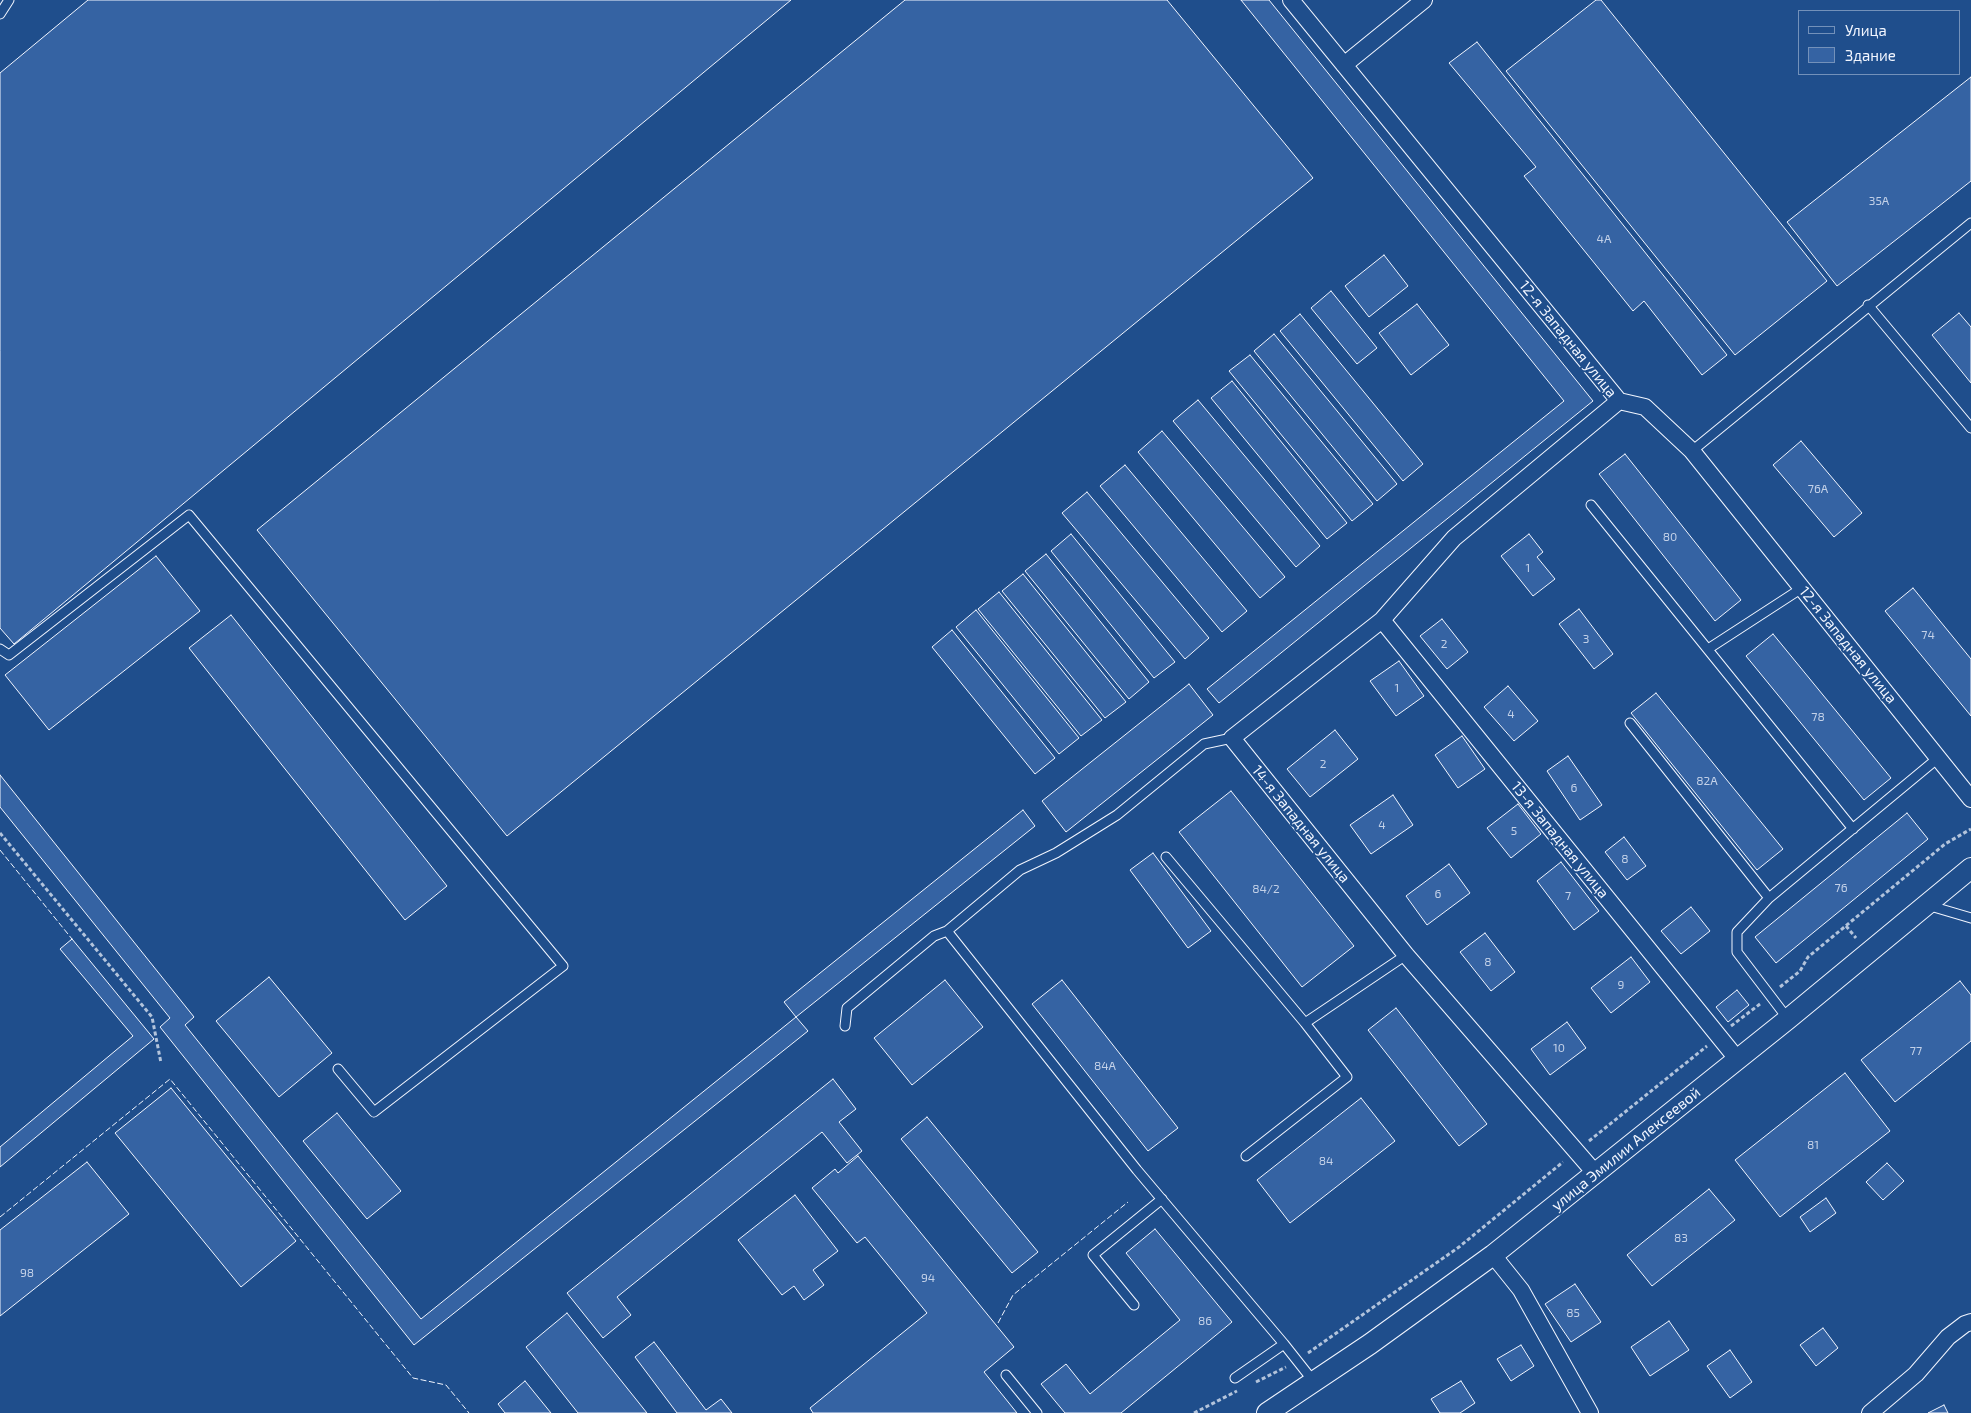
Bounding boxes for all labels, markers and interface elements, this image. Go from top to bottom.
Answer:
legend [1798,10,1961,75]
text: Улица [1845,21,1887,39]
text: Здание [1845,46,1896,64]
house number: 35А [1869,194,1889,208]
house number: 4А [1597,232,1611,246]
street label: 12-я Западная улица [1515,277,1621,401]
house number: 76А [1808,482,1828,496]
house number: 80 [1663,530,1677,544]
house number: 1 [1526,561,1530,575]
street label: 12-я Западная улица [1795,583,1901,707]
house number: 74 [1921,628,1935,642]
house number: 3 [1583,632,1589,646]
house number: 2 [1441,637,1447,651]
house number: 1 [1395,681,1399,695]
house number: 4 [1507,707,1515,721]
house number: 78 [1811,710,1825,724]
house number: 2 [1320,757,1326,771]
street label: 14-я Западная улица [1248,762,1354,886]
house number: 82А [1696,774,1718,788]
street label: 13-я Западная улица [1507,778,1613,902]
house number: 6 [1571,781,1577,795]
house number: 4 [1378,818,1386,832]
house number: 5 [1511,824,1517,838]
house number: 8 [1621,852,1629,866]
house number: 76 [1834,881,1848,895]
house number: 84/2 [1252,882,1280,896]
house number: 6 [1435,887,1441,901]
house number: 7 [1565,889,1571,903]
house number: 8 [1484,955,1492,969]
house number: 9 [1618,978,1624,992]
house number: 10 [1553,1041,1565,1055]
house number: 77 [1910,1044,1922,1058]
house number: 84А [1094,1059,1116,1073]
street label: улица Эмилии Алексеевой [1548,1083,1704,1215]
house number: 81 [1807,1138,1819,1152]
house number: 84 [1319,1154,1333,1168]
house number: 83 [1674,1231,1688,1245]
house number: 98 [20,1266,34,1280]
house number: 94 [921,1271,935,1285]
house number: 85 [1566,1306,1580,1320]
house number: 86 [1198,1314,1212,1328]

